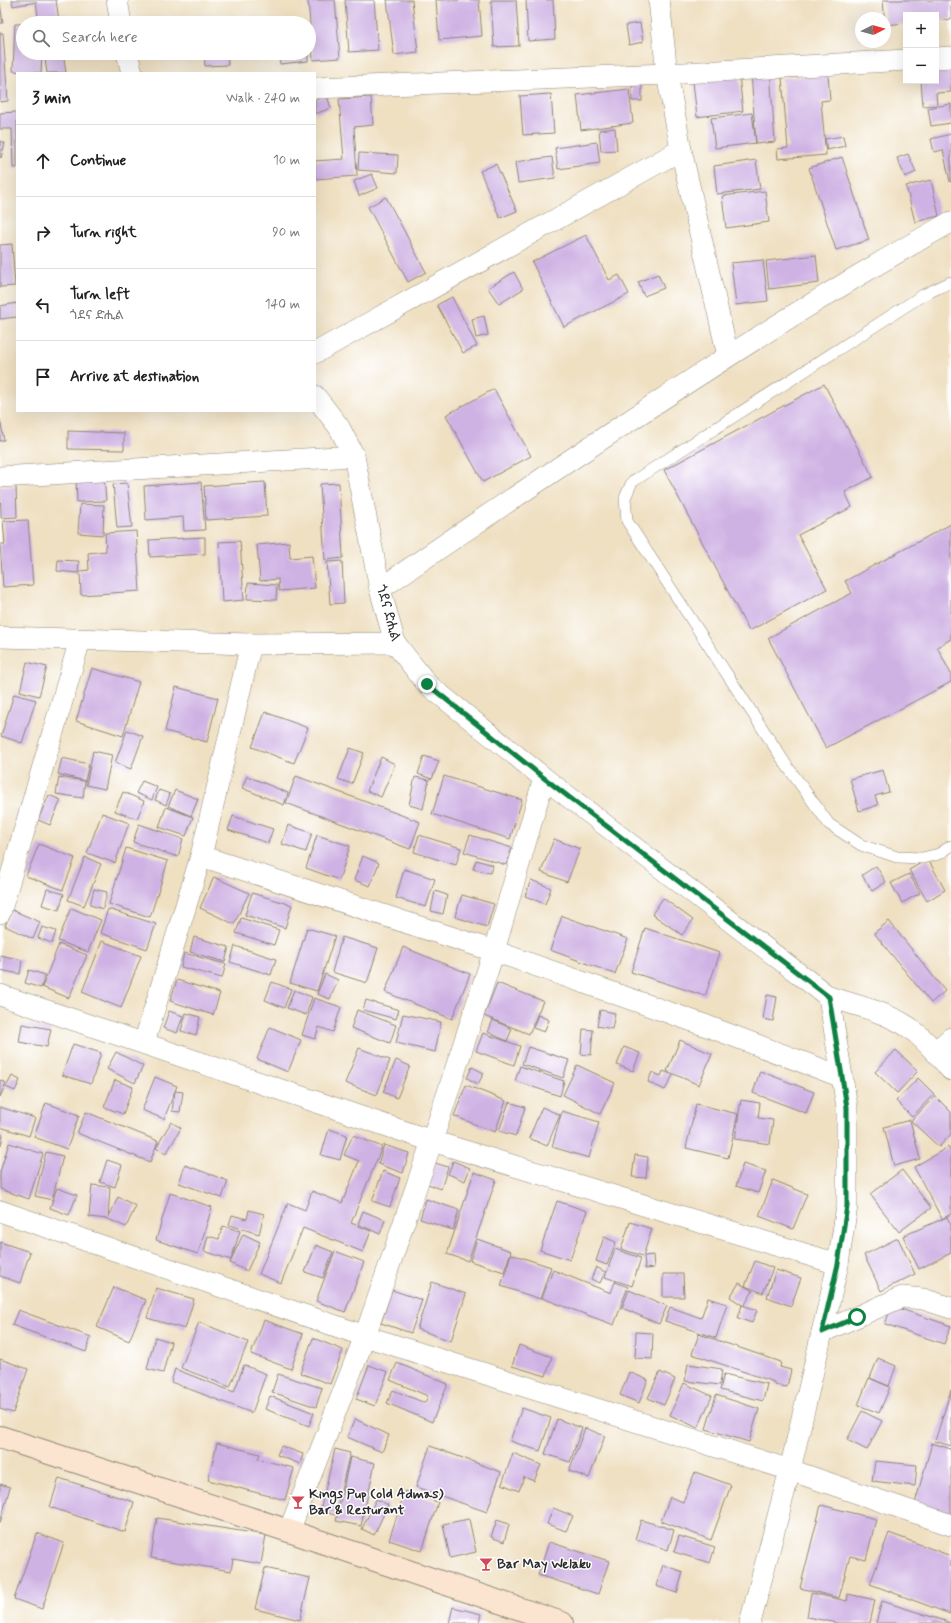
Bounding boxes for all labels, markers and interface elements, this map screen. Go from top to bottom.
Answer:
north arrow [855,12,891,48]
map controls [903,12,939,84]
button: + [903,12,939,48]
search box [16,16,316,60]
icon: search [30,27,52,49]
text: Search here [62,28,138,48]
button: − [903,48,939,84]
text: 3 min [32,87,71,109]
text: Walk · 240 m [226,90,300,107]
icon: ahead [32,150,54,172]
text: Continue [70,151,126,171]
text: 10 m [273,152,300,169]
icon: right [32,222,54,244]
text: Turn right [70,223,137,243]
text: 90 m [272,224,300,241]
text: Turn left [70,285,130,305]
icon: left [32,294,54,316]
text: 140 m [265,296,300,313]
text: ጎደና ድሒል [70,307,124,324]
icon: arrive [32,366,54,388]
text: Arrive at destination [70,367,199,387]
street label: ጎደና ድሒል [371,583,405,644]
route end [418,675,436,693]
route start [848,1308,866,1326]
place label: Kings Pup (old Admas) Bar & Resturant [309,1485,444,1519]
bar icon: Kings Pup (old Admas) Bar & Resturant [290,1494,306,1510]
place label: Bar May Welaku [497,1555,591,1573]
bar icon: Bar May Welaku [478,1556,494,1572]

